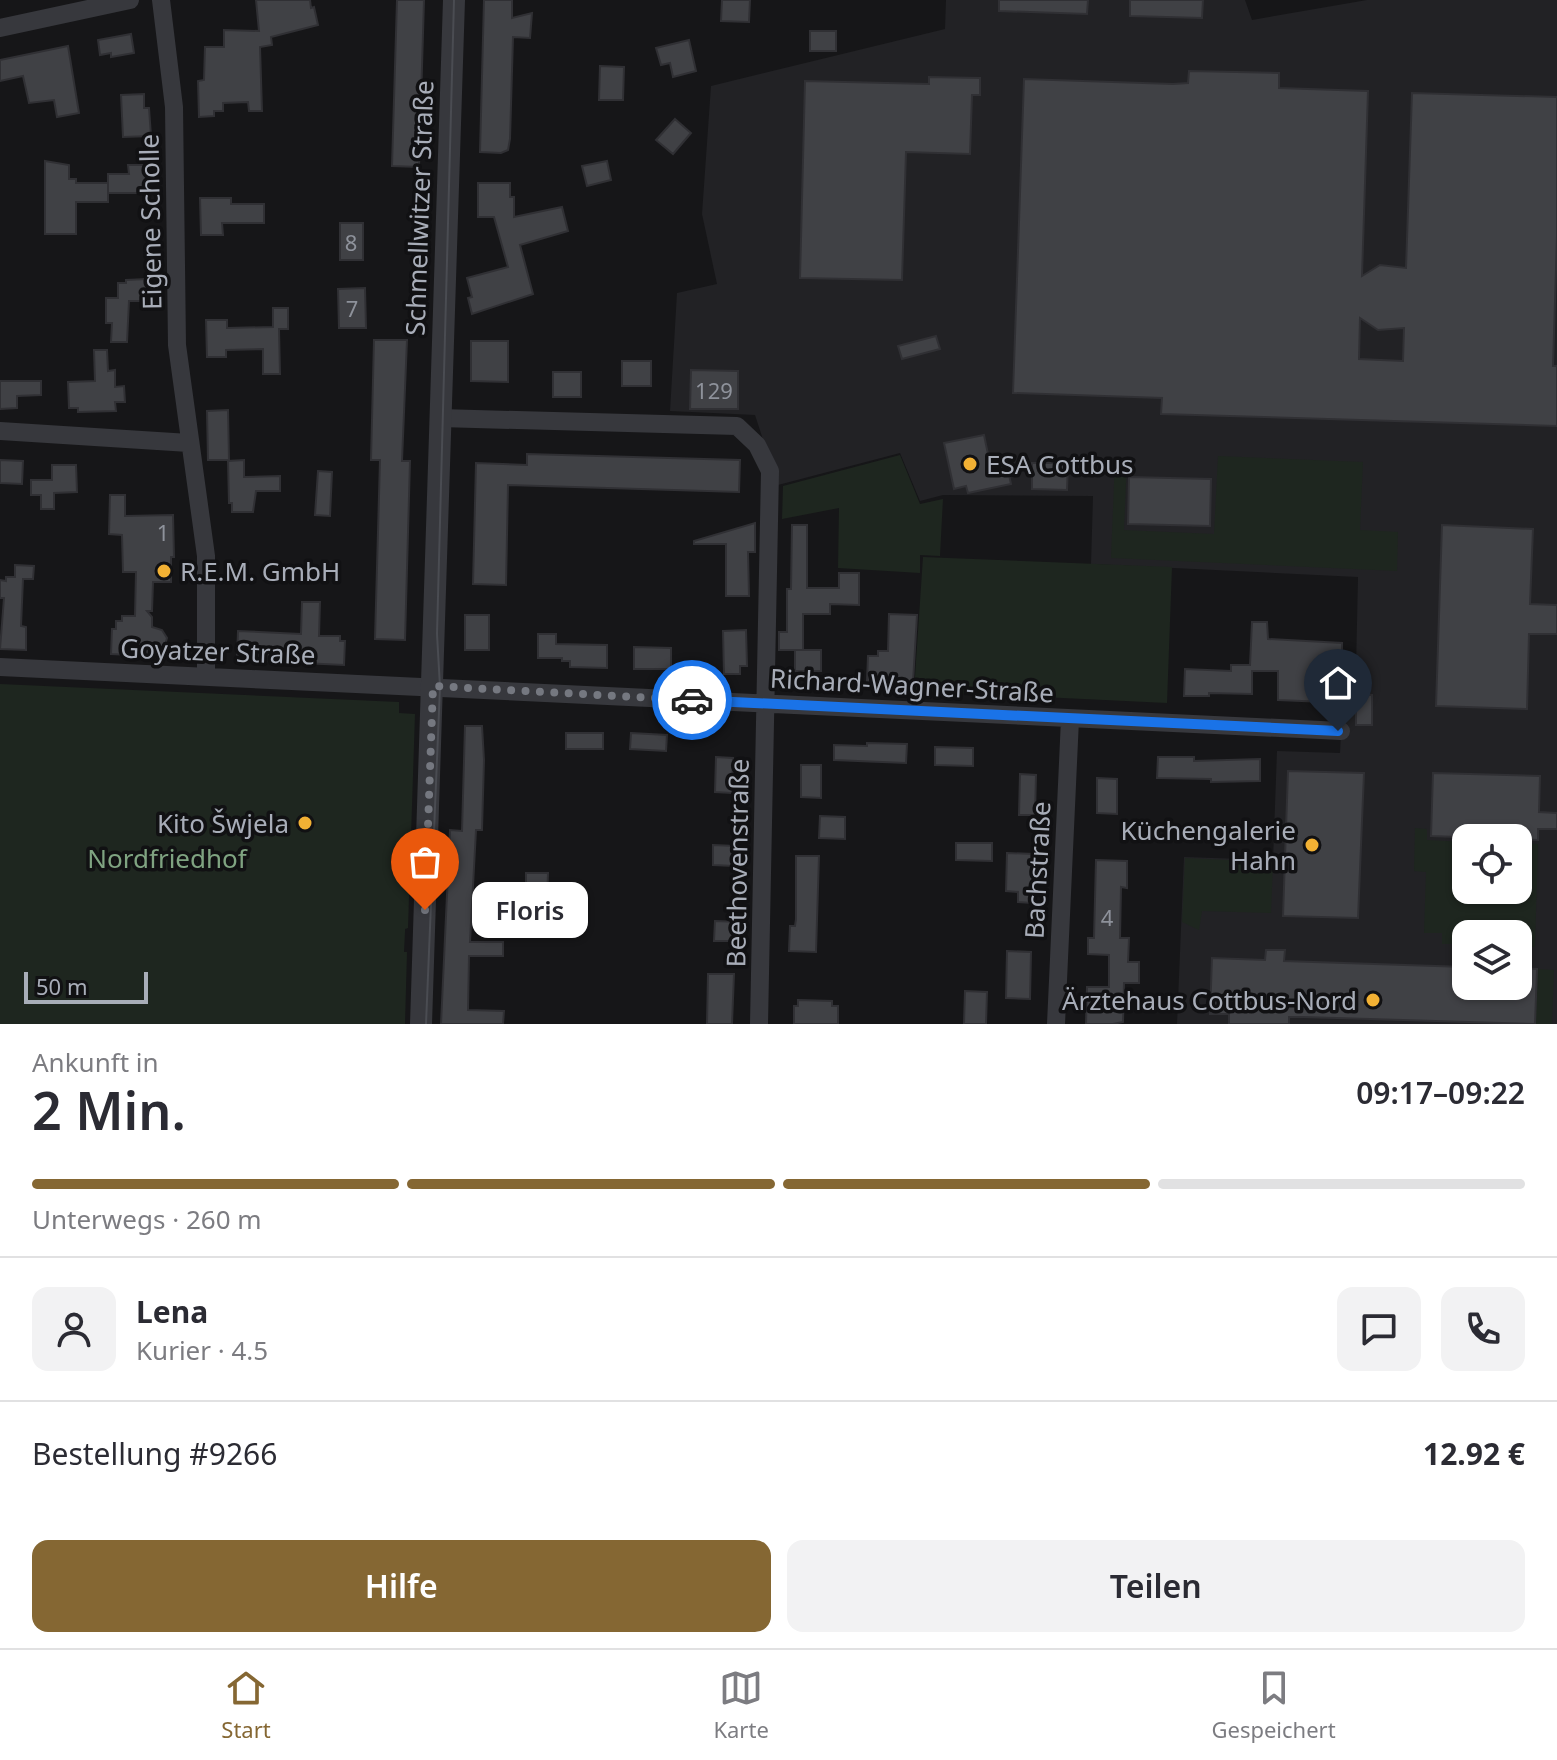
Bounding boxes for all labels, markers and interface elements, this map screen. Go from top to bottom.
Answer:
street label: Schmellwitzer Straße [397,80,441,336]
street label: Eigene Scholle [130,134,170,310]
house number: 8 [345,227,357,257]
house number: 7 [346,293,358,323]
house number: 129 [695,375,733,405]
place label: ESA Cottbus [986,446,1134,482]
marker: ESA Cottbus [961,455,979,473]
house number: 1 [157,517,169,547]
place label: R.E.M. GmbH [180,553,340,589]
marker: R.E.M. GmbH [155,562,173,580]
street label: Goyatzer Straße [120,630,316,672]
pin [1304,649,1372,731]
courier [652,660,732,740]
street label: Richard-Wagner-Straße [769,660,1055,710]
icon: home [1316,661,1360,705]
icon: car [670,678,714,722]
street label: Beethovenstraße [717,758,757,968]
street label: Bachstraße [1015,800,1059,940]
place label: Kito Šwjela [157,805,289,841]
place label: Küchengalerie Hahn [1120,812,1296,878]
marker: Kito Šwjela [296,814,314,832]
map controls [1452,824,1532,1000]
button: locate [1452,824,1532,904]
pin [391,828,459,910]
marker: Küchengalerie Hahn [1303,836,1321,854]
park label: Nordfriedhof [87,840,249,876]
icon: bag [403,840,447,884]
callout: Floris [473,882,589,938]
text: Floris [496,892,564,928]
house number: 4 [1101,902,1114,932]
button: layers [1452,920,1532,1000]
scale bar [24,968,148,1004]
text: 50 m [36,971,87,1001]
place label: Ärztehaus Cottbus-Nord [1062,982,1357,1018]
marker: Ärztehaus Cottbus-Nord [1364,991,1382,1009]
text: Ankunft in [32,1044,159,1080]
text: 09:17–09:22 [1356,1072,1525,1113]
text: 2 Min. [32,1074,186,1145]
text: Unterwegs · 260 m [32,1201,262,1237]
button: person [32,1287,116,1371]
button: chat [1337,1287,1421,1371]
button: phone [1441,1287,1525,1371]
text: Lena [136,1291,208,1332]
text: Kurier · 4.5 [136,1332,268,1368]
text: Bestellung #9266 [32,1433,277,1474]
text: 12.92 € [1423,1433,1525,1474]
button: Hilfe [32,1540,771,1632]
button: Teilen [787,1540,1525,1632]
tab: Start [221,1666,271,1744]
tab: Karte [713,1666,769,1744]
tab: Gespeichert [1211,1666,1336,1744]

